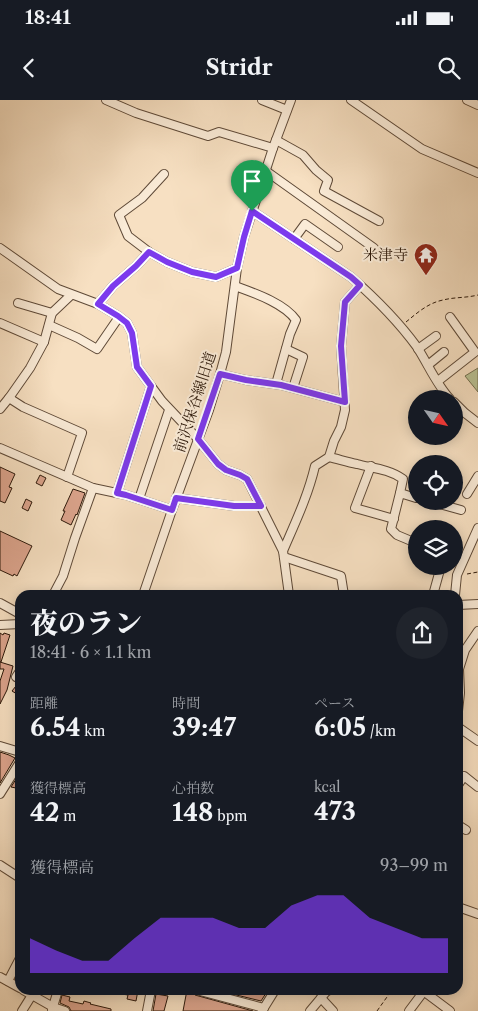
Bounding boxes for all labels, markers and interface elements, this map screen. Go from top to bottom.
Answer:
text: 18:41 [25,6,71,29]
icon: back [15,54,43,82]
text: Stridr [206,54,272,81]
icon: search [435,54,463,82]
pin [231,160,273,211]
icon: arrive [238,167,266,195]
temple icon: 米津寺 [413,242,439,276]
place label: 米津寺 [363,245,408,264]
street label: 前沢保谷線旧道 [169,349,220,455]
north arrow [408,390,462,445]
map controls [408,390,463,575]
button: locate [408,455,463,510]
button: layers [408,520,463,575]
text: 夜のラン [30,606,142,640]
button: share [396,607,448,659]
text: 18:41 · 6 × 1.1 km [30,642,151,662]
text: 距離 [30,694,58,712]
text: 時間 [172,694,200,712]
text: ペース [314,694,355,712]
text: 6.54 [30,712,80,743]
text: 39:47 [172,712,236,743]
text: 6:05 [314,712,366,743]
text: km [80,722,105,740]
text: /km [366,722,396,740]
text: kcal [314,778,340,796]
text: 獲得標高 [30,779,86,797]
text: 心拍数 [172,779,214,797]
text: 473 [314,796,356,827]
text: 42 [30,797,60,828]
text: 148 [172,797,213,828]
text: m [60,807,76,825]
text: bpm [213,807,247,825]
text: 93–99 m [380,855,448,875]
text: 獲得標高 [30,857,94,877]

